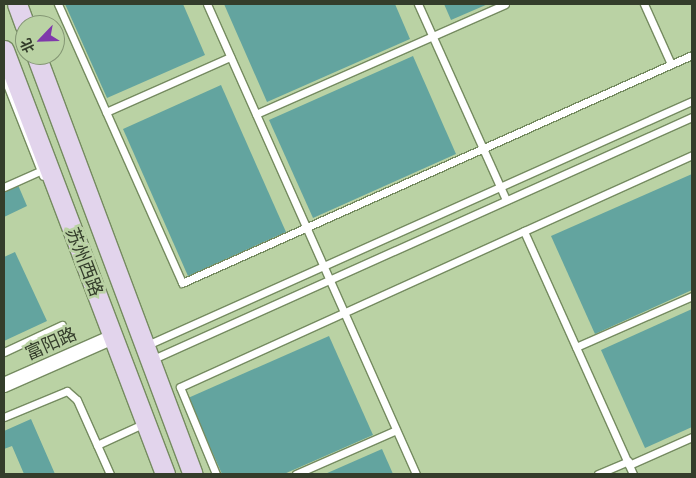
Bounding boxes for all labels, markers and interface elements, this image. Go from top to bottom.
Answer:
north arrow [15,15,65,65]
text: 北 [17,36,37,55]
street label: 苏州西路 [61,225,107,299]
street label: 富阳路 [22,323,80,365]

